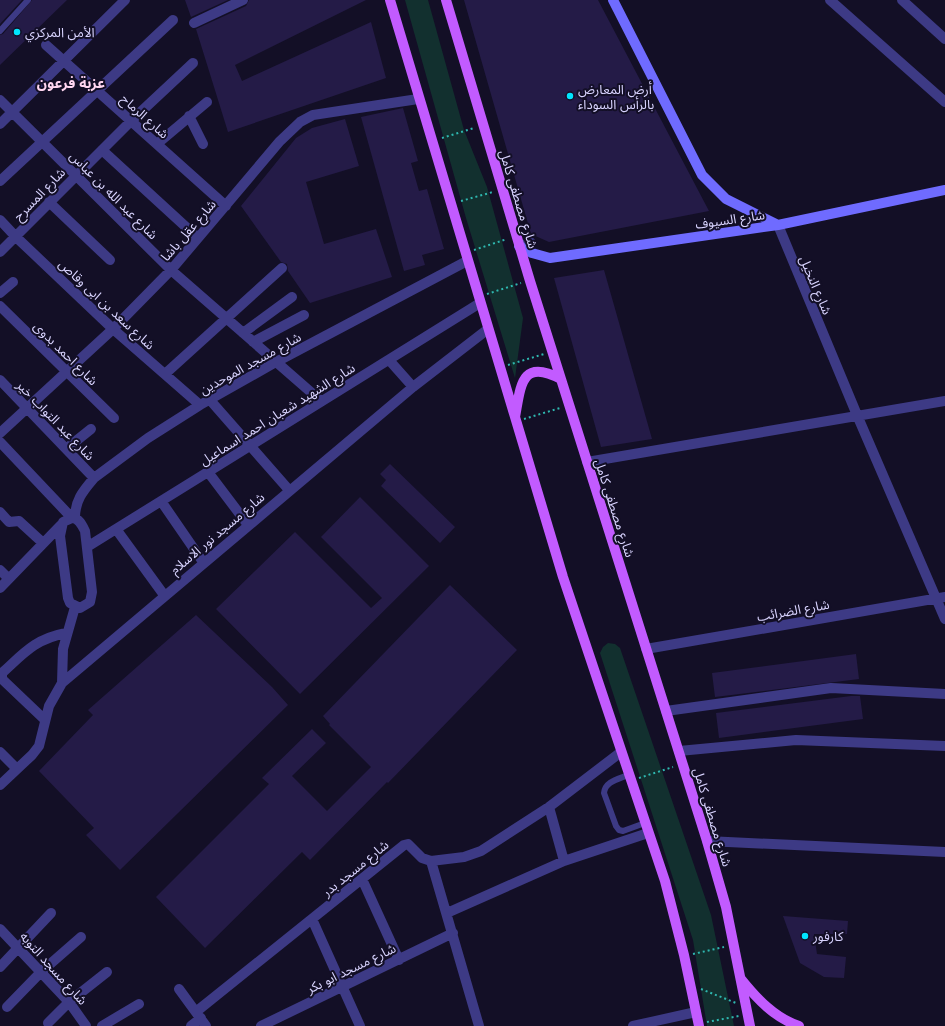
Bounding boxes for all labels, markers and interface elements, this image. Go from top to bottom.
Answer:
place label: الأمن المركزي [25,25,95,43]
marker: الأمن المركزي [12,27,22,37]
district label: عزبة فرعون [37,75,105,92]
place label: أرض المعارض بالرأس السوداء [578,81,654,113]
street label: شارع الرماح [116,91,172,144]
marker: أرض المعارض بالرأس السوداء [565,91,575,101]
street label: شارع عبد الله بن عباس [65,148,161,244]
street label: شارع مصطفى كامل [494,148,541,251]
street label: شارع المسرح [11,165,70,226]
street label: شارع عقل باشا [158,197,221,266]
street label: شارع السيوف [694,207,766,235]
street label: شارع النخيل [794,253,835,318]
street label: شارع سعد بن ابى وقاص [54,256,158,355]
street label: شارع احمد بدوى [29,318,101,390]
street label: شارع مسجد الموحدين [197,329,305,400]
street label: شارع الشهيد شعبان احمد اسماعيل [197,360,359,471]
street label: شارع عبد التواب خير [11,377,98,465]
street label: شارع مصطفى كامل [589,457,637,560]
street label: شارع مسجد نور الاسلام [167,490,269,580]
street label: شارع الضرائب [756,597,831,627]
street label: شارع مصطفى كامل [688,766,735,869]
street label: شارع مسجد بدر [318,837,393,903]
street label: شارع مسجد التوبه [15,929,90,1010]
place label: كارفور [812,929,844,944]
marker: كارفور [800,931,810,941]
street label: شارع مسجد ابو بكر [303,940,400,1000]

